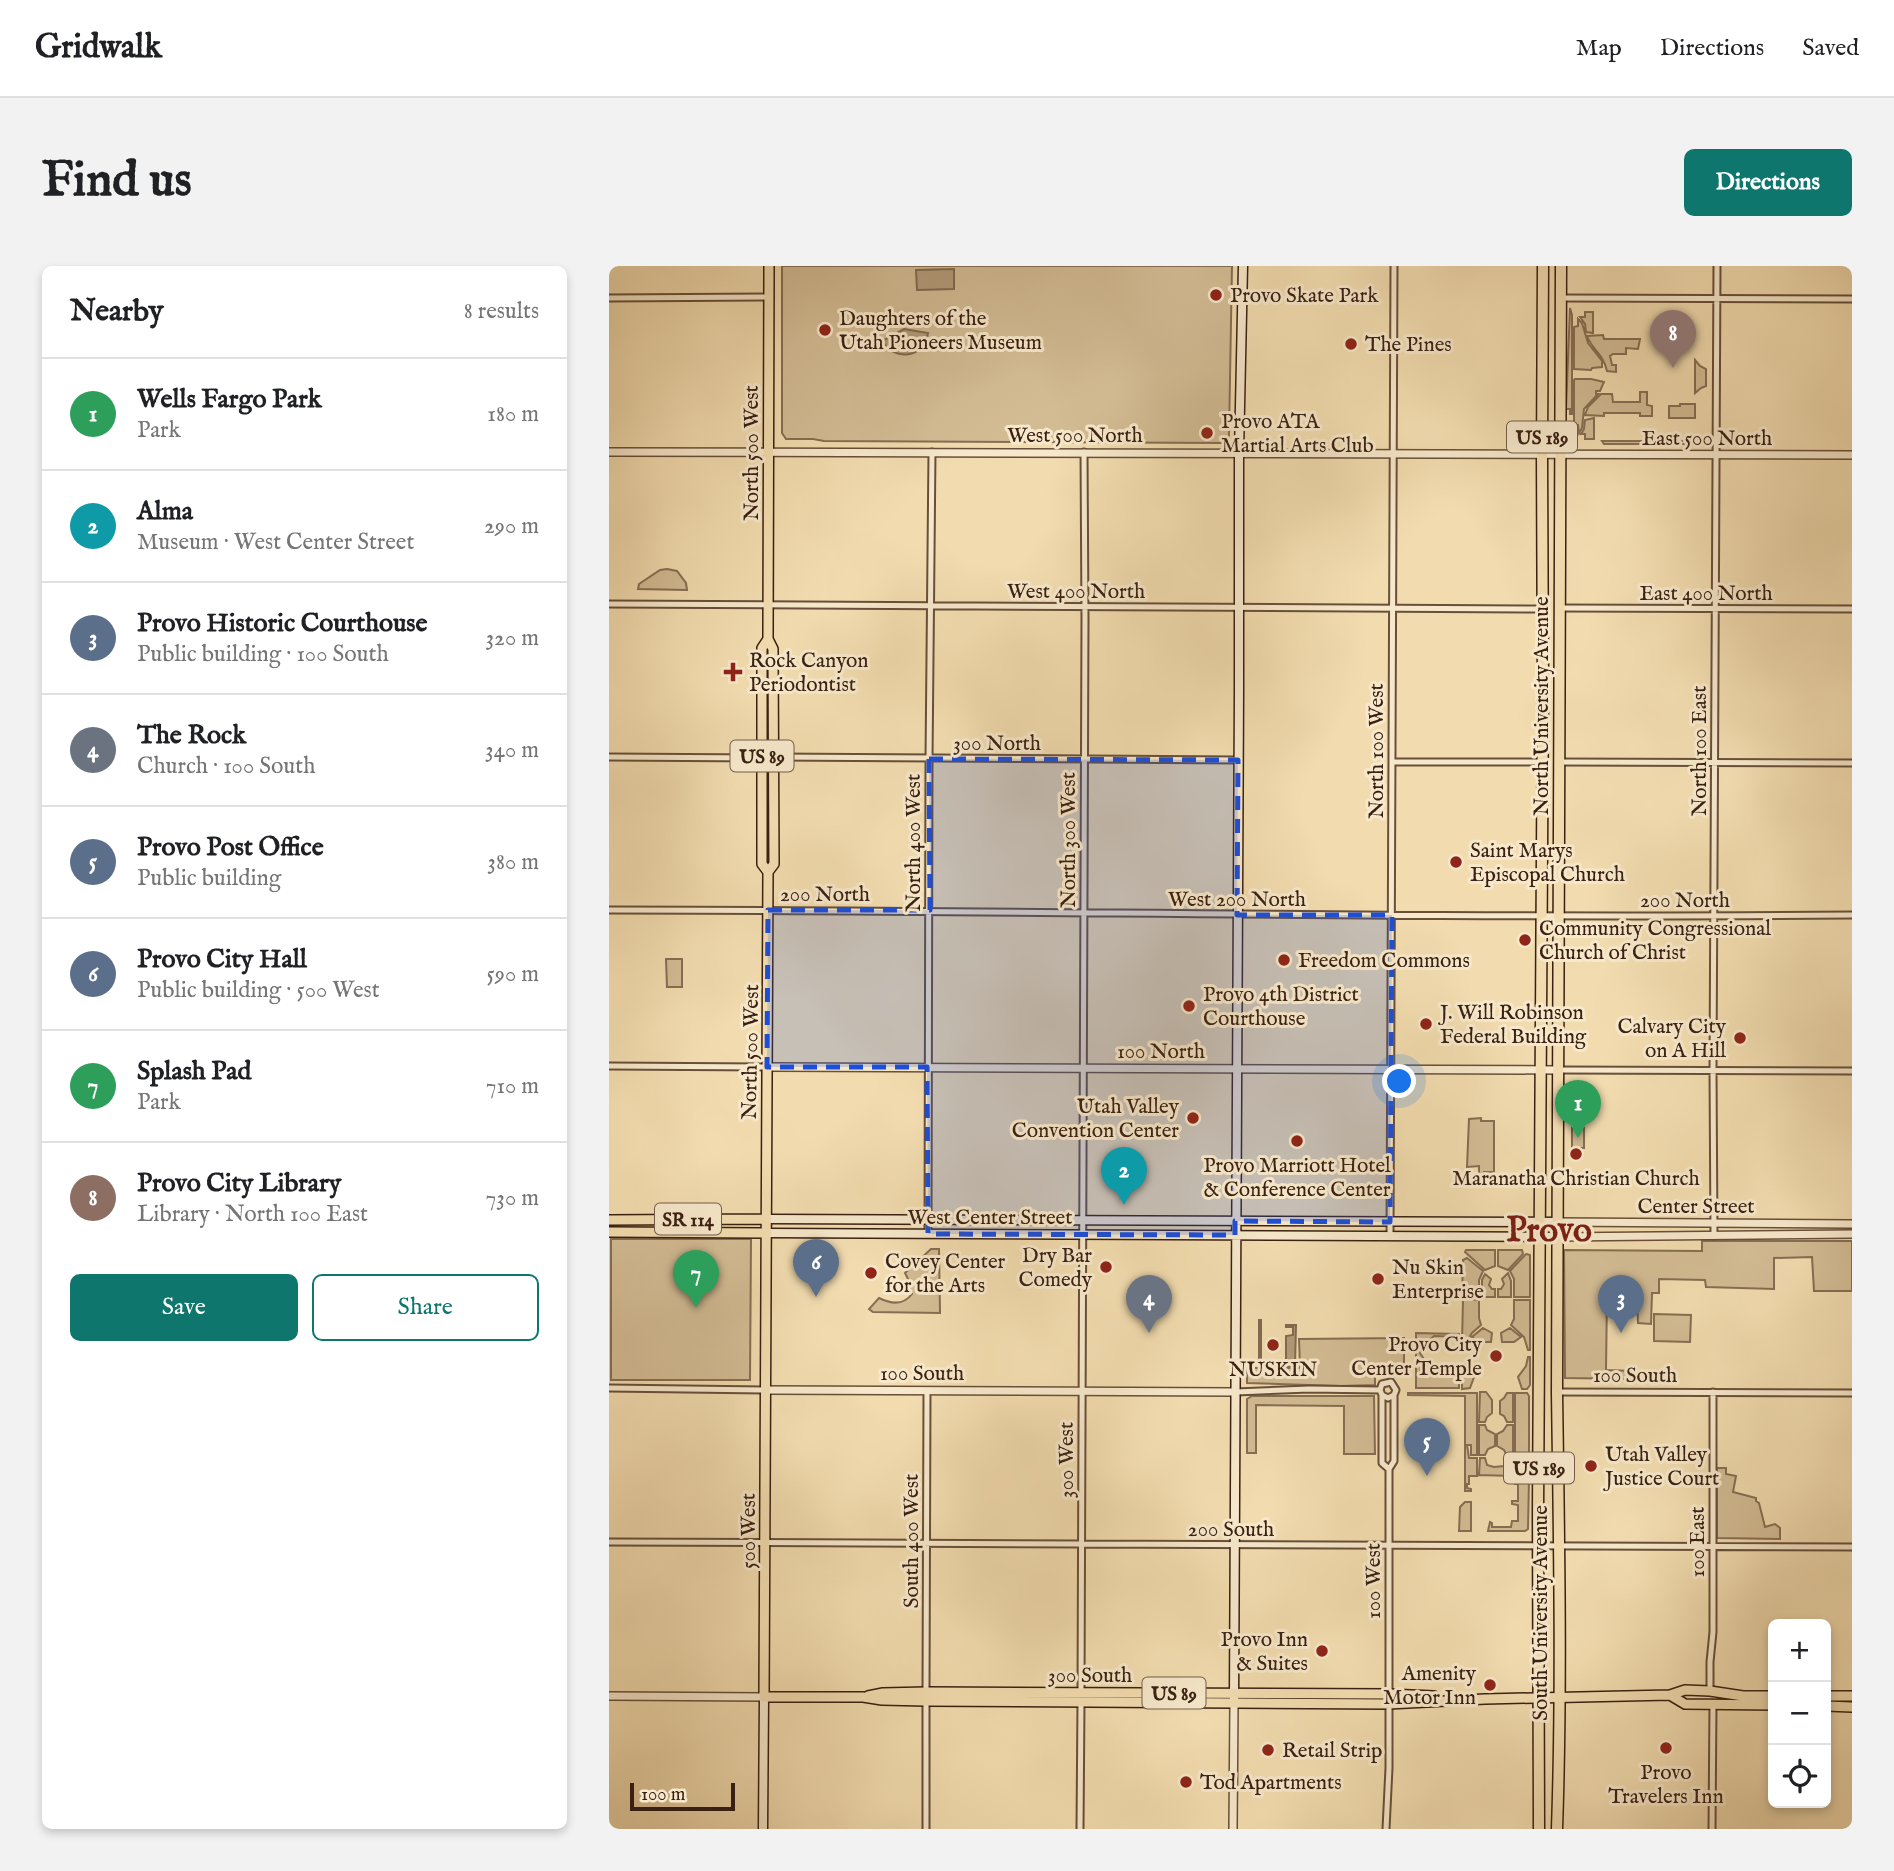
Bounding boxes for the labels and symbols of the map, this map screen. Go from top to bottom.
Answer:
place label: Provo Skate Park [1230,283,1379,310]
marker: Provo Skate Park [1208,287,1224,303]
place label: Daughters of the Utah Pioneers Museum [839,306,1042,357]
pin: 8 [1650,310,1696,368]
marker: Daughters of the Utah Pioneers Museum [817,322,833,338]
place label: The Pines [1365,332,1452,359]
marker: The Pines [1343,336,1359,352]
street label: North 500 West [739,385,766,521]
place label: Provo ATA Martial Arts Club [1221,409,1374,460]
road number: US 189 [1507,421,1577,452]
street label: West 500 North [1007,423,1143,450]
marker: Provo ATA Martial Arts Club [1199,425,1215,441]
street label: East 500 North [1642,426,1772,453]
street label: West 400 North [1007,579,1145,606]
street label: East 400 North [1639,581,1773,608]
street label: North University Avenue [1529,596,1556,816]
place label: Rock Canyon Periodontist [749,648,869,699]
marker: Rock Canyon Periodontist [723,662,743,682]
street label: North 100 West [1364,683,1391,819]
street label: North 100 East [1687,686,1714,816]
street label: 300 North [953,731,1041,758]
road number: US 89 [731,741,793,771]
street label: North 300 West [1056,772,1083,908]
street label: North 400 West [901,774,928,912]
place label: Saint Marys Episcopal Church [1470,838,1625,889]
marker: Saint Marys Episcopal Church [1448,854,1464,870]
street label: 200 North [780,882,870,909]
street label: West 200 North [1168,887,1306,914]
street label: 200 North [1640,888,1730,915]
place label: Community Congressional Church of Christ [1539,916,1771,967]
marker: Community Congressional Church of Christ [1517,932,1533,948]
place label: Freedom Commons [1298,948,1470,975]
marker: Freedom Commons [1276,952,1292,968]
place label: Provo 4th District Courthouse [1203,982,1359,1033]
street label: North 500 West [737,984,766,1120]
marker: Provo 4th District Courthouse [1181,998,1197,1014]
place label: J. Will Robinson Federal Building [1438,1000,1587,1051]
place label: Calvary City on A Hill [1617,1014,1727,1065]
marker: J. Will Robinson Federal Building [1418,1016,1434,1032]
marker: Calvary City on A Hill [1732,1030,1748,1046]
street label: 100 North [1117,1039,1205,1066]
your location [1382,1064,1416,1098]
pin: 1 [1555,1080,1601,1138]
place label: Utah Valley Convention Center [1012,1094,1180,1145]
marker: Utah Valley Convention Center [1185,1110,1201,1126]
marker: Provo Marriott Hotel & Conference Center [1289,1133,1305,1149]
marker: Maranatha Christian Church [1568,1146,1584,1162]
pin: 2 [1101,1147,1147,1205]
place label: Provo Marriott Hotel & Conference Center [1203,1153,1391,1204]
place label: Maranatha Christian Church [1452,1166,1700,1193]
street label: Center Street [1637,1194,1755,1221]
road number: SR 114 [655,1203,721,1234]
street label: West Center Street [908,1205,1072,1232]
district label: Provo [1506,1209,1592,1254]
pin: 6 [793,1239,839,1297]
place label: Dry Bar Comedy [1018,1243,1093,1294]
place label: Covey Center for the Arts [885,1249,1006,1300]
pin: 7 [673,1250,719,1308]
place label: Nu Skin Enterprise [1392,1255,1484,1306]
marker: Dry Bar Comedy [1098,1259,1114,1275]
marker: Covey Center for the Arts [863,1265,879,1281]
marker: Nu Skin Enterprise [1370,1271,1386,1287]
pin: 4 [1126,1275,1172,1333]
pin: 3 [1598,1275,1644,1333]
place label: Provo City Center Temple [1351,1332,1483,1383]
marker: NUSKIN [1265,1337,1281,1353]
marker: Provo City Center Temple [1488,1348,1504,1364]
place label: NUSKIN [1229,1357,1317,1384]
street label: 100 South [880,1361,964,1388]
street label: 100 South [1593,1363,1677,1390]
pin: 5 [1404,1418,1450,1476]
street label: 300 West [1054,1422,1081,1498]
place label: Utah Valley Justice Court [1603,1442,1719,1493]
road number: US 189 [1504,1452,1574,1484]
marker: Utah Valley Justice Court [1583,1458,1599,1474]
street label: South 400 West [899,1474,926,1608]
street label: 500 West [736,1493,763,1569]
street label: South University Avenue [1528,1505,1555,1721]
street label: 100 East [1685,1506,1712,1578]
street label: 200 South [1188,1517,1274,1544]
street label: 100 West [1361,1543,1388,1619]
place label: Provo Inn & Suites [1221,1627,1308,1678]
marker: Provo Inn & Suites [1314,1643,1330,1659]
place label: Amenity Motor Inn [1383,1661,1477,1712]
street label: 300 South [1048,1663,1132,1690]
marker: Amenity Motor Inn [1482,1677,1498,1693]
road number: US 89 [1143,1678,1205,1708]
place label: Retail Strip [1282,1738,1382,1765]
marker: Provo Travelers Inn [1658,1740,1674,1756]
marker: Retail Strip [1260,1742,1276,1758]
place label: Provo Travelers Inn [1608,1760,1724,1811]
place label: Tod Apartments [1200,1770,1342,1797]
marker: Tod Apartments [1178,1774,1194,1790]
scale bar [630,1780,735,1812]

